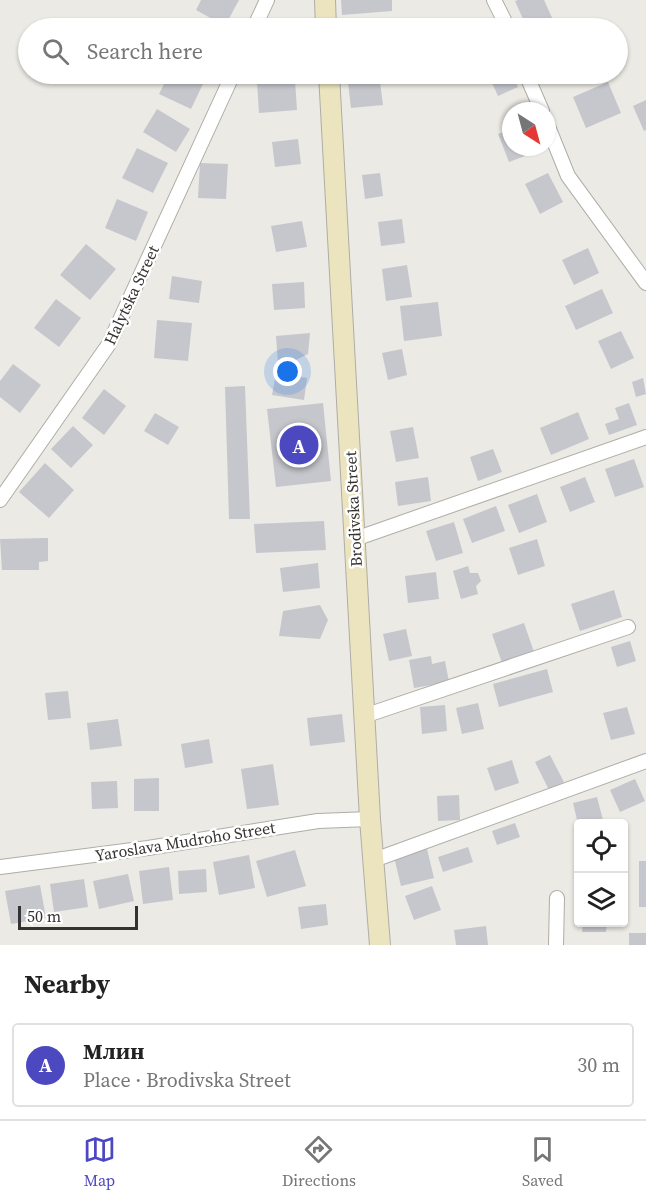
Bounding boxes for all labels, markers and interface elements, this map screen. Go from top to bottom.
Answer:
search box [18,18,628,84]
icon: search [39,35,72,68]
text: Search here [87,36,203,66]
north arrow [502,102,556,156]
street label: Halytska Street [98,241,164,348]
your location [273,357,302,386]
pin: A [280,422,318,468]
street label: Brodivska Street [339,450,367,567]
street label: Yaroslava Mudroho Street [93,816,278,866]
map controls [574,819,628,927]
button: locate [574,819,628,873]
button: layers [574,873,628,927]
scale bar [18,903,138,930]
text: 50 m [27,905,61,927]
text: Nearby [24,966,110,1002]
text: Млин [83,1036,144,1066]
text: A [39,1051,52,1079]
text: 30 m [577,1051,620,1079]
text: Place · Brodivska Street [83,1066,291,1094]
tab: Map [83,1133,116,1191]
tab: Directions [282,1133,356,1191]
tab: Saved [522,1133,563,1191]

